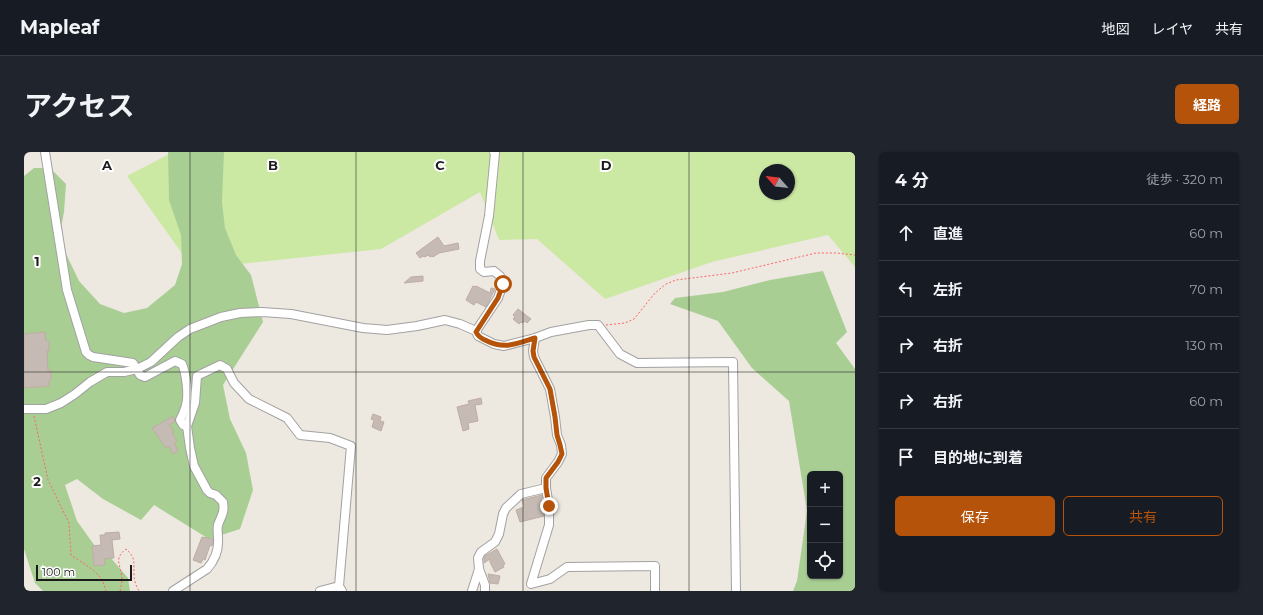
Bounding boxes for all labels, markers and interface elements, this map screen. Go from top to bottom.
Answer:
text: Mapleaf [20,16,99,39]
text: 地図 [1101,20,1129,38]
text: レイヤ [1151,20,1193,38]
text: 共有 [1215,20,1243,38]
button: 経路 [1175,84,1239,124]
text: アクセス [24,89,135,123]
text: A [101,157,113,173]
text: B [268,157,278,173]
text: C [435,157,445,173]
text: D [601,157,612,173]
north arrow [759,164,795,200]
text: 4 分 [895,170,929,190]
text: 徒歩 · 320 m [1146,171,1223,187]
icon: ahead [895,222,917,244]
text: 直進 [933,224,963,243]
text: 60 m [1189,225,1223,241]
text: 1 [34,253,40,269]
route start [494,275,512,293]
icon: left [895,278,917,300]
text: 左折 [933,280,963,299]
text: 70 m [1190,281,1223,297]
icon: right [895,334,917,356]
text: 右折 [933,336,963,355]
text: 130 m [1185,337,1223,353]
icon: right [895,390,917,412]
text: 右折 [933,392,963,411]
text: 60 m [1189,393,1223,409]
icon: arrive [895,446,917,468]
text: 目的地に到着 [933,448,1023,467]
map controls [807,471,843,579]
button: + [807,471,843,507]
text: 2 [33,473,41,489]
button: 保存 [895,496,1055,536]
button: 共有 [1063,496,1223,536]
route end [540,497,558,515]
button: − [807,507,843,543]
button: locate [807,543,843,579]
scale bar [36,563,132,582]
text: 100 m [42,565,75,579]

